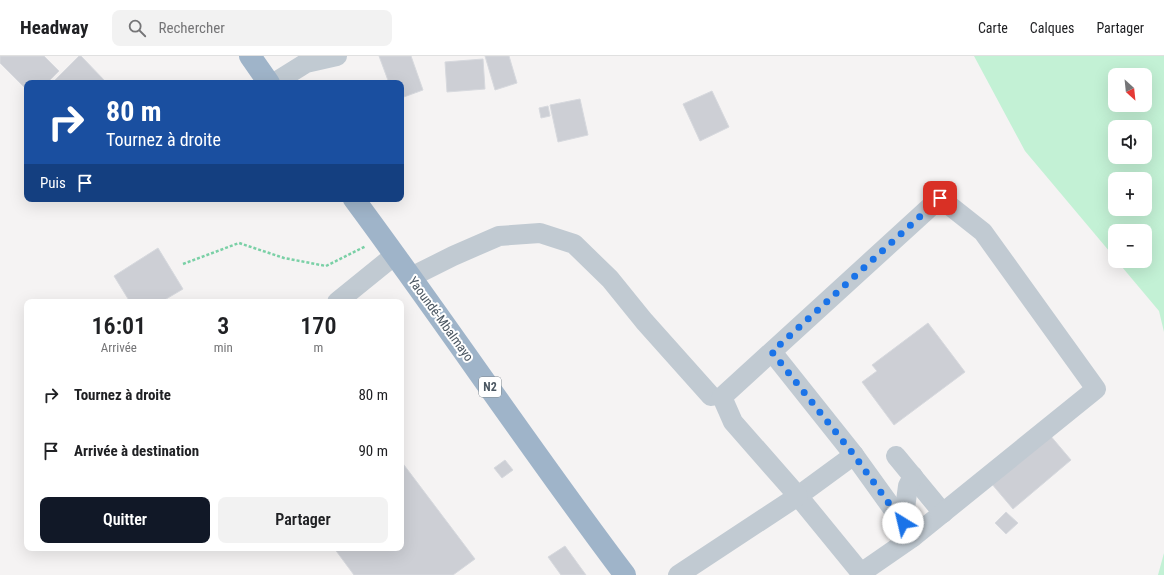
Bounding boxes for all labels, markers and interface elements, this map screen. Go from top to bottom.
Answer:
search box [112,10,392,46]
text: Headway [20,16,88,39]
icon: search [126,17,148,39]
text: Rechercher [158,19,225,37]
text: Carte [978,20,1008,36]
text: Calques [1030,20,1074,36]
text: Partager [1096,20,1144,36]
north arrow [1108,68,1152,112]
map controls [1108,68,1152,268]
text: 80 m [106,95,162,128]
icon: right [40,96,92,148]
button: sound [1108,120,1152,164]
text: Tournez à droite [106,129,221,150]
icon: arrive [74,172,96,194]
button: + [1108,172,1152,216]
text: Puis [40,174,66,192]
pin [923,181,957,215]
icon: arrive [929,187,951,209]
button: − [1108,224,1152,268]
street label: Yaoundé-Mbalmayo [405,274,477,364]
text: 16:01 [92,312,146,340]
text: 3 [217,312,229,340]
text: 170 [300,312,336,340]
text: Arrivée [101,340,137,355]
text: min [214,340,233,355]
text: m [313,340,323,355]
road number: N2 [479,377,501,397]
icon: right [40,384,62,406]
text: Tournez à droite [74,386,171,404]
text: 80 m [358,386,388,404]
icon: arrive [40,440,62,462]
text: Arrivée à destination [74,442,199,460]
text: 90 m [358,442,388,460]
button: Quitter [40,497,210,543]
button: Partager [218,497,388,543]
position arrow [882,502,924,544]

